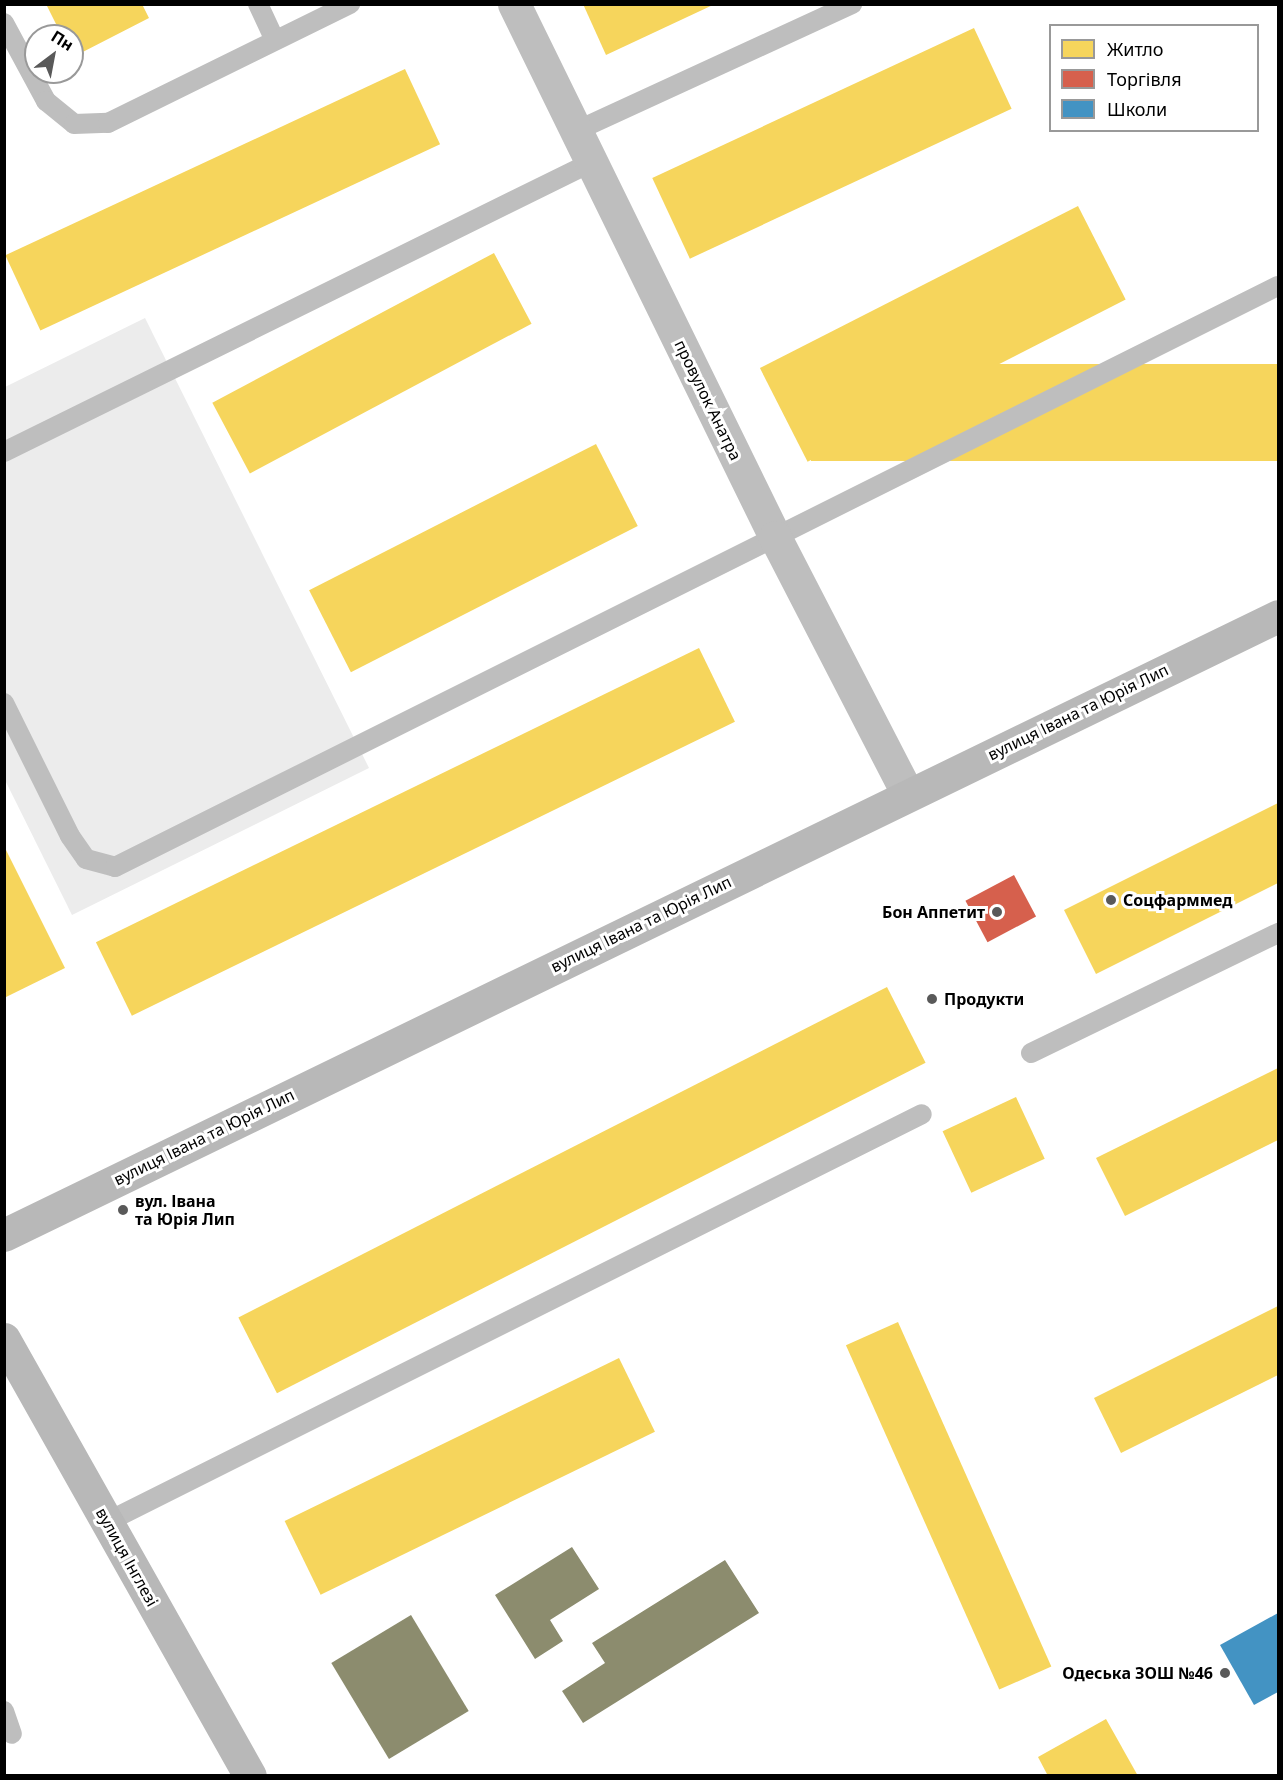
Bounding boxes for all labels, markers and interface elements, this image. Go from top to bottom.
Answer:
north arrow [24,24,84,84]
legend [1049,24,1259,132]
text: Пн [47,25,78,56]
text: Житло [1107,37,1164,61]
text: Торгівля [1107,67,1182,91]
text: Школи [1107,97,1167,121]
street label: провулок Анатра [671,337,745,463]
street label: вулиця Івана та Юрія Лип [985,660,1171,764]
street label: вулиця Івана та Юрія Лип [548,872,734,976]
place label: Соцфарммед [1123,890,1232,910]
marker: Соцфарммед [1104,893,1118,907]
place label: Бон Аппетит [882,902,985,922]
marker: Бон Аппетит [990,905,1004,919]
place label: Продукти [944,989,1024,1009]
marker: Продукти [925,992,939,1006]
street label: вулиця Івана та Юрія Лип [111,1085,297,1189]
place label: вул. Івана та Юрія Лип [135,1191,235,1229]
marker: вул. Івана та Юрія Лип [116,1203,130,1217]
street label: вулиця Інглезі [92,1504,162,1610]
place label: Одеська ЗОШ №46 [1062,1663,1213,1683]
marker: Одеська ЗОШ №46 [1218,1666,1232,1680]

